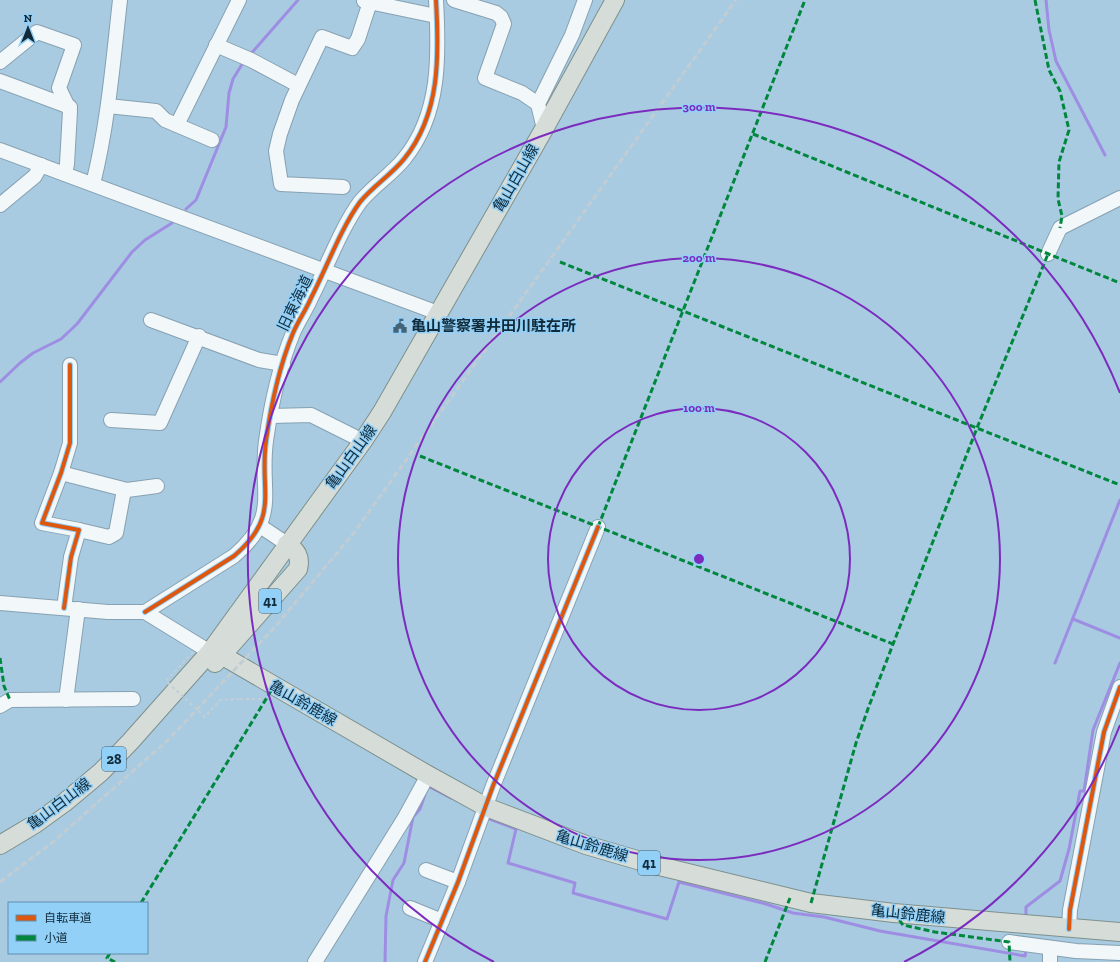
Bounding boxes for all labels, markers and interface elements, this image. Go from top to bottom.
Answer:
north arrow [8,8,48,48]
text: N [24,12,33,25]
text: 300 m [683,100,716,114]
street label: 亀山白山線 [489,141,543,215]
text: 200 m [682,251,716,265]
street label: 旧東海道 [274,272,316,334]
place label: 亀山警察署井田川駐在所 [411,317,576,335]
public building icon: 亀山警察署井田川駐在所 [392,318,408,334]
text: 100 m [683,401,715,415]
street label: 亀山白山線 [322,421,380,493]
centre of rings [692,552,706,566]
road number: 41 [259,589,281,613]
street label: 亀山鈴鹿線 [266,676,340,730]
road number: 28 [102,747,126,771]
street label: 亀山白山線 [24,774,94,834]
street label: 亀山鈴鹿線 [553,826,631,866]
road number: 41 [638,851,660,875]
street label: 亀山鈴鹿線 [870,901,946,927]
legend [8,902,148,954]
text: 自転車道 [44,911,92,925]
text: 小道 [44,931,68,945]

